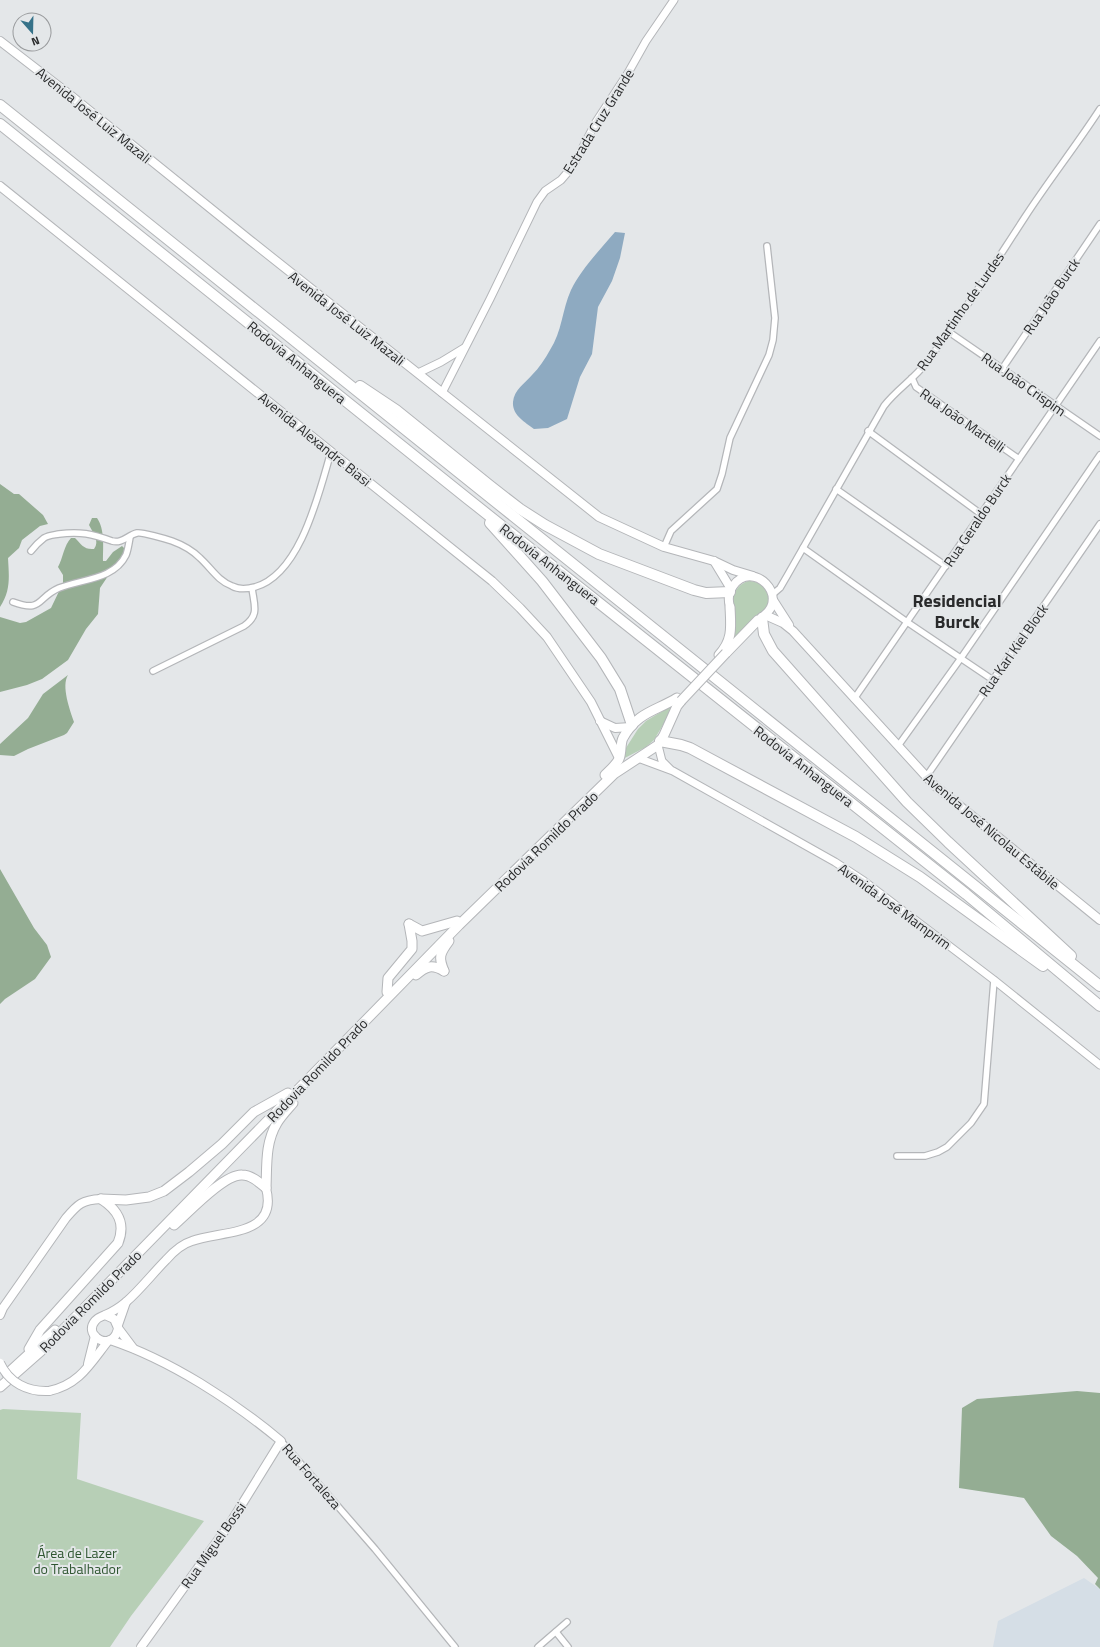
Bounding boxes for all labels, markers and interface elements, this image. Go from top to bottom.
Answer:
north arrow [12,12,52,52]
text: N [29,33,42,50]
street label: Avenida José Luiz Mazali [32,62,156,168]
street label: Estrada Cruz Grande [557,64,639,178]
street label: Rua Martinho de Lurdes [911,247,1009,375]
street label: Rua João Burck [1018,253,1085,339]
street label: Avenida José Luiz Mazali [284,266,410,370]
street label: Rodovia Anhanguera [243,315,351,409]
street label: Rua João Crispim [977,347,1071,421]
street label: Rua João Martelli [916,383,1010,457]
street label: Avenida Alexandre Biasi [254,387,376,491]
street label: Rua Geraldo Burck [938,469,1016,571]
street label: Rodovia Anhanguera [495,518,605,610]
district label: Residencial Burck [912,587,1002,635]
street label: Rua Karl Kiel Block [973,599,1053,701]
street label: Rodovia Anhanguera [749,720,859,812]
street label: Avenida José Nicolau Estábile [920,768,1064,894]
street label: Rodovia Romildo Prado [489,786,603,896]
street label: Avenida José Mamprim [834,858,956,954]
street label: Rodovia Romildo Prado [262,1013,372,1127]
street label: Rodovia Romildo Prado [34,1245,146,1357]
street label: Rua Fortaleza [277,1439,347,1513]
street label: Rua Miguel Bossi [175,1498,251,1592]
park label: Área de Lazer do Trabalhador [33,1542,121,1579]

